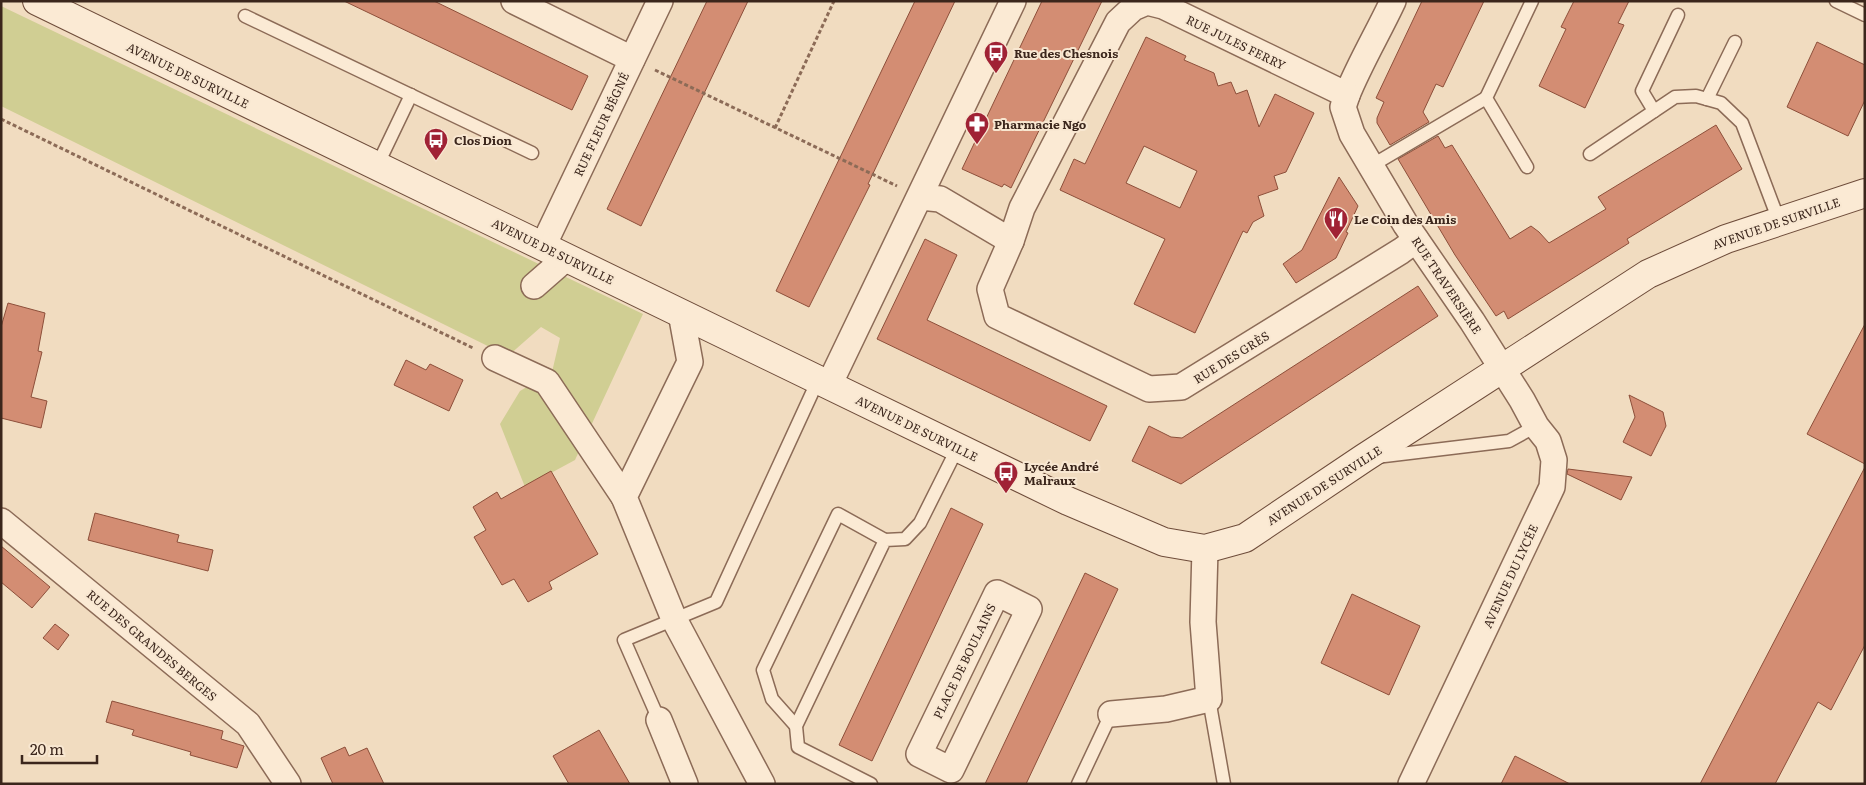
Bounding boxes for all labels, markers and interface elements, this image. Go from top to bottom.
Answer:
street label: RUE JULES FERRY [1183,10,1289,74]
street label: AVENUE DE SURVILLE [124,37,253,113]
bus stop icon: Rue des Chesnois [983,40,1009,74]
place label: Rue des Chesnois [1014,44,1118,62]
street label: RUE FLEUR BÉGNÉ [569,69,633,179]
pharmacy icon: Pharmacie Ngo [964,111,990,145]
place label: Pharmacie Ngo [994,115,1087,133]
bus stop icon: Clos Dion [423,127,449,161]
place label: Clos Dion [454,131,513,149]
street label: AVENUE DE SURVILLE [1710,193,1843,253]
restaurant icon: Le Coin des Amis [1323,206,1349,240]
place label: Le Coin des Amis [1354,210,1456,228]
street label: AVENUE DE SURVILLE [489,213,618,289]
street label: RUE TRAVERSIÈRE [1408,233,1487,338]
street label: RUE DES GRÈS [1189,326,1273,388]
street label: AVENUE DE SURVILLE [853,390,982,466]
street label: AVENUE DE SURVILLE [1263,441,1385,529]
place label: Lycée André Malraux [1024,457,1099,489]
bus stop icon: Lycée André Malraux [993,460,1019,494]
street label: AVENUE DU LYCÉE [1478,521,1542,631]
street label: RUE DES GRANDES BERGES [83,585,221,705]
street label: PLACE DE BOULAINS [928,600,1000,722]
scale bar [22,732,98,764]
text: 20 m [30,737,64,760]

